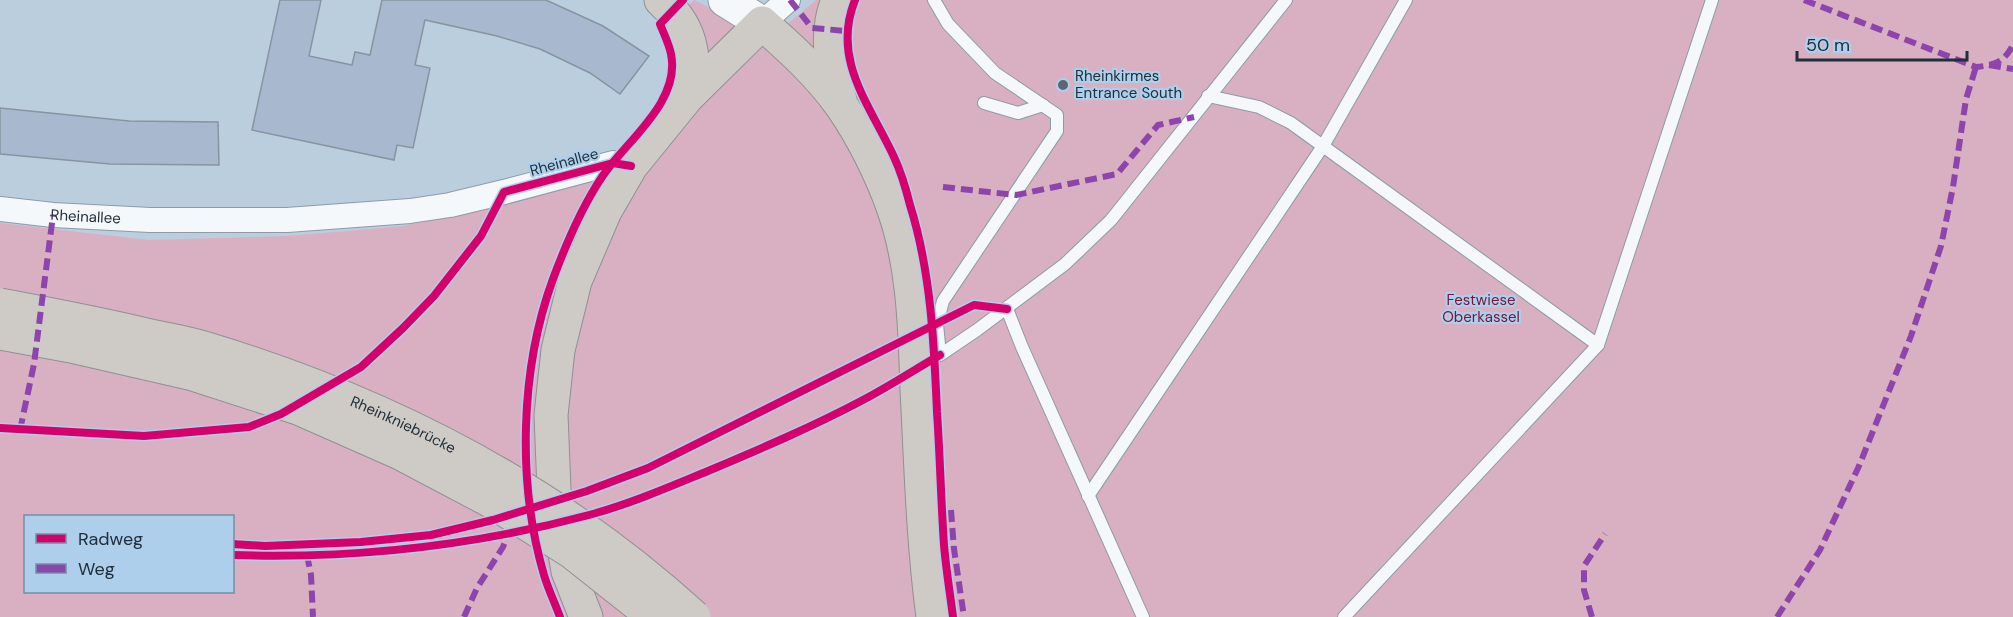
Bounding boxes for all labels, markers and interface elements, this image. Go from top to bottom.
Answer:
scale bar [1797,24,1966,62]
text: 50 m [1806,33,1850,57]
place label: Rheinkirmes Entrance South [1075,66,1182,103]
marker: Rheinkirmes Entrance South [1056,78,1070,92]
street label: Rheinallee [528,143,600,181]
street label: Rheinallee [50,205,121,228]
park label: Festwiese Oberkassel [1442,290,1520,327]
street label: Rheinkniebrücke [347,391,459,458]
legend [24,515,234,593]
text: Radweg [78,527,143,551]
text: Weg [78,557,115,581]

